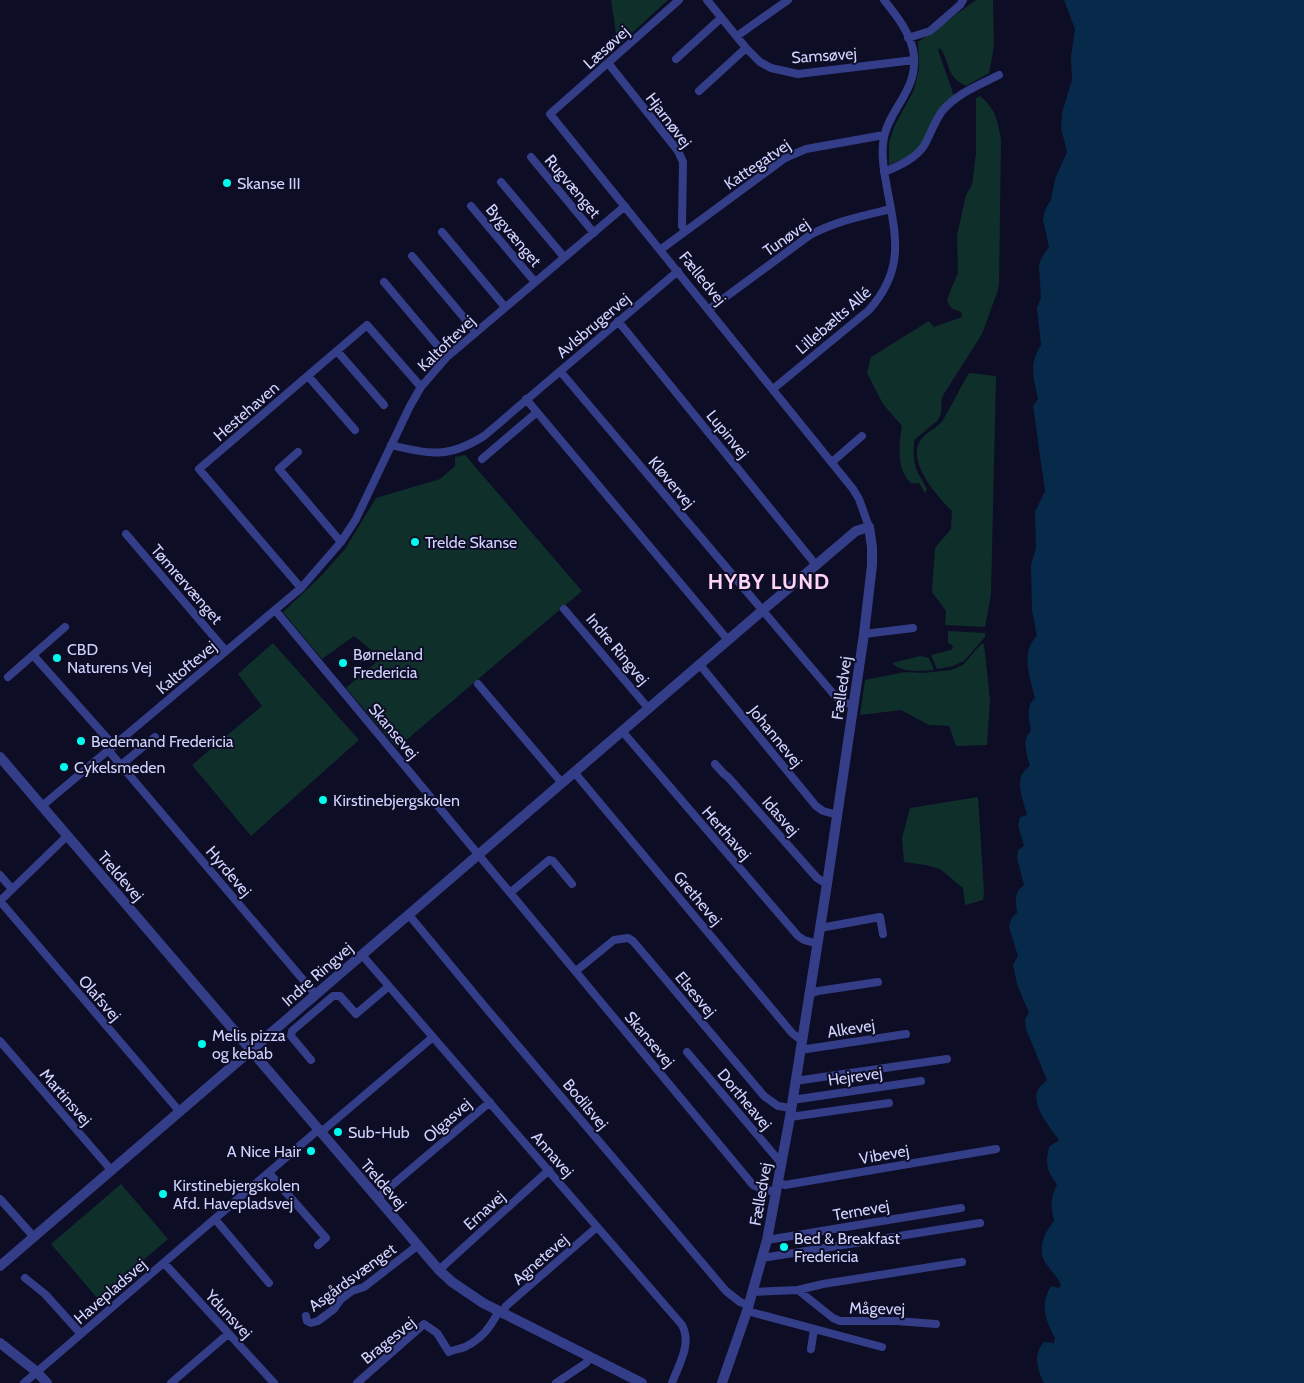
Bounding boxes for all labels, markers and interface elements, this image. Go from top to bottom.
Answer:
street label: Læsøvej [580,22,633,73]
street label: Samsøvej [791,44,857,67]
street label: Hjarnøvej [642,89,696,152]
street label: Kattegatvej [721,135,794,193]
street label: Rugvænget [541,151,605,222]
place label: Skanse III [237,174,301,193]
marker: Skanse III [221,177,233,189]
street label: Bygvænget [482,200,546,271]
street label: Tunøvej [759,215,813,260]
street label: Fælledvej [675,248,730,309]
street label: Lillebælts Allé [792,283,875,358]
street label: Avlsbrugervej [553,289,634,362]
street label: Kaltoftevej [414,311,479,375]
street label: Hestehaven [210,378,283,445]
street label: Lupinvej [702,406,753,462]
street label: Kløvervej [645,453,699,512]
place label: Trelde Skanse [425,533,517,552]
marker: Trelde Skanse [409,536,421,548]
street label: Tømrervænget [147,541,227,628]
district label: HYBY LUND [708,569,830,594]
street label: Indre Ringvej [582,610,653,689]
street label: Kaltoftevej [152,637,220,698]
place label: CBD Naturens Vej [67,640,152,677]
place label: Børneland Fredericia [353,645,423,682]
marker: CBD Naturens Vej [51,652,63,664]
street label: Fælledvej [828,655,855,721]
marker: Børneland Fredericia [337,657,349,669]
street label: Skansevej [365,700,422,763]
street label: Johannevej [744,701,806,771]
place label: Bedemand Fredericia [91,732,234,751]
marker: Bedemand Fredericia [75,735,87,747]
place label: Cykelsmeden [74,758,166,777]
marker: Cykelsmeden [58,761,70,773]
place label: Kirstinebjergskolen [333,791,460,810]
street label: Idasvej [758,793,803,840]
marker: Kirstinebjergskolen [317,794,329,806]
street label: Herthavej [698,803,755,864]
street label: Hyrdevej [202,842,255,901]
street label: Treldevej [94,847,148,905]
street label: Grethevej [669,867,726,929]
street label: Indre Ringvej [278,938,357,1010]
street label: Elsesvej [671,968,720,1021]
street label: Olafsvej [74,971,125,1025]
street label: Skansevej [621,1008,678,1071]
street label: Alkevej [826,1015,876,1042]
place label: Melis pizza og kebab [212,1026,286,1063]
marker: Melis pizza og kebab [196,1038,208,1050]
street label: Hejrevej [827,1063,884,1090]
street label: Martinsvej [36,1065,96,1130]
street label: Dortheavej [713,1065,776,1134]
street label: Bodilsvej [559,1075,612,1134]
street label: Olgasvej [419,1094,475,1146]
place label: Sub-Hub [348,1123,410,1142]
marker: Sub-Hub [332,1126,344,1138]
street label: Annavej [528,1128,578,1181]
street label: Vibevej [858,1141,910,1168]
place label: A Nice Hair [227,1142,302,1161]
marker: A Nice Hair [305,1145,317,1157]
street label: Treldevej [357,1155,411,1213]
street label: Fælledvej [746,1161,775,1227]
place label: Kirstinebjergskolen Afd. Havepladsvej [173,1176,300,1213]
street label: Ernavej [460,1187,509,1234]
marker: Kirstinebjergskolen Afd. Havepladsvej [157,1188,169,1200]
street label: Ternevej [831,1196,891,1225]
place label: Bed & Breakfast Fredericia [794,1229,900,1266]
street label: Agnetevej [509,1230,572,1289]
street label: Asgårdsvænget [305,1239,400,1315]
marker: Bed & Breakfast Fredericia [778,1241,790,1253]
street label: Havepladsvej [70,1255,150,1328]
street label: Ydunsvej [201,1285,256,1343]
street label: Mågevej [849,1299,905,1318]
street label: Bragesvej [357,1313,419,1368]

